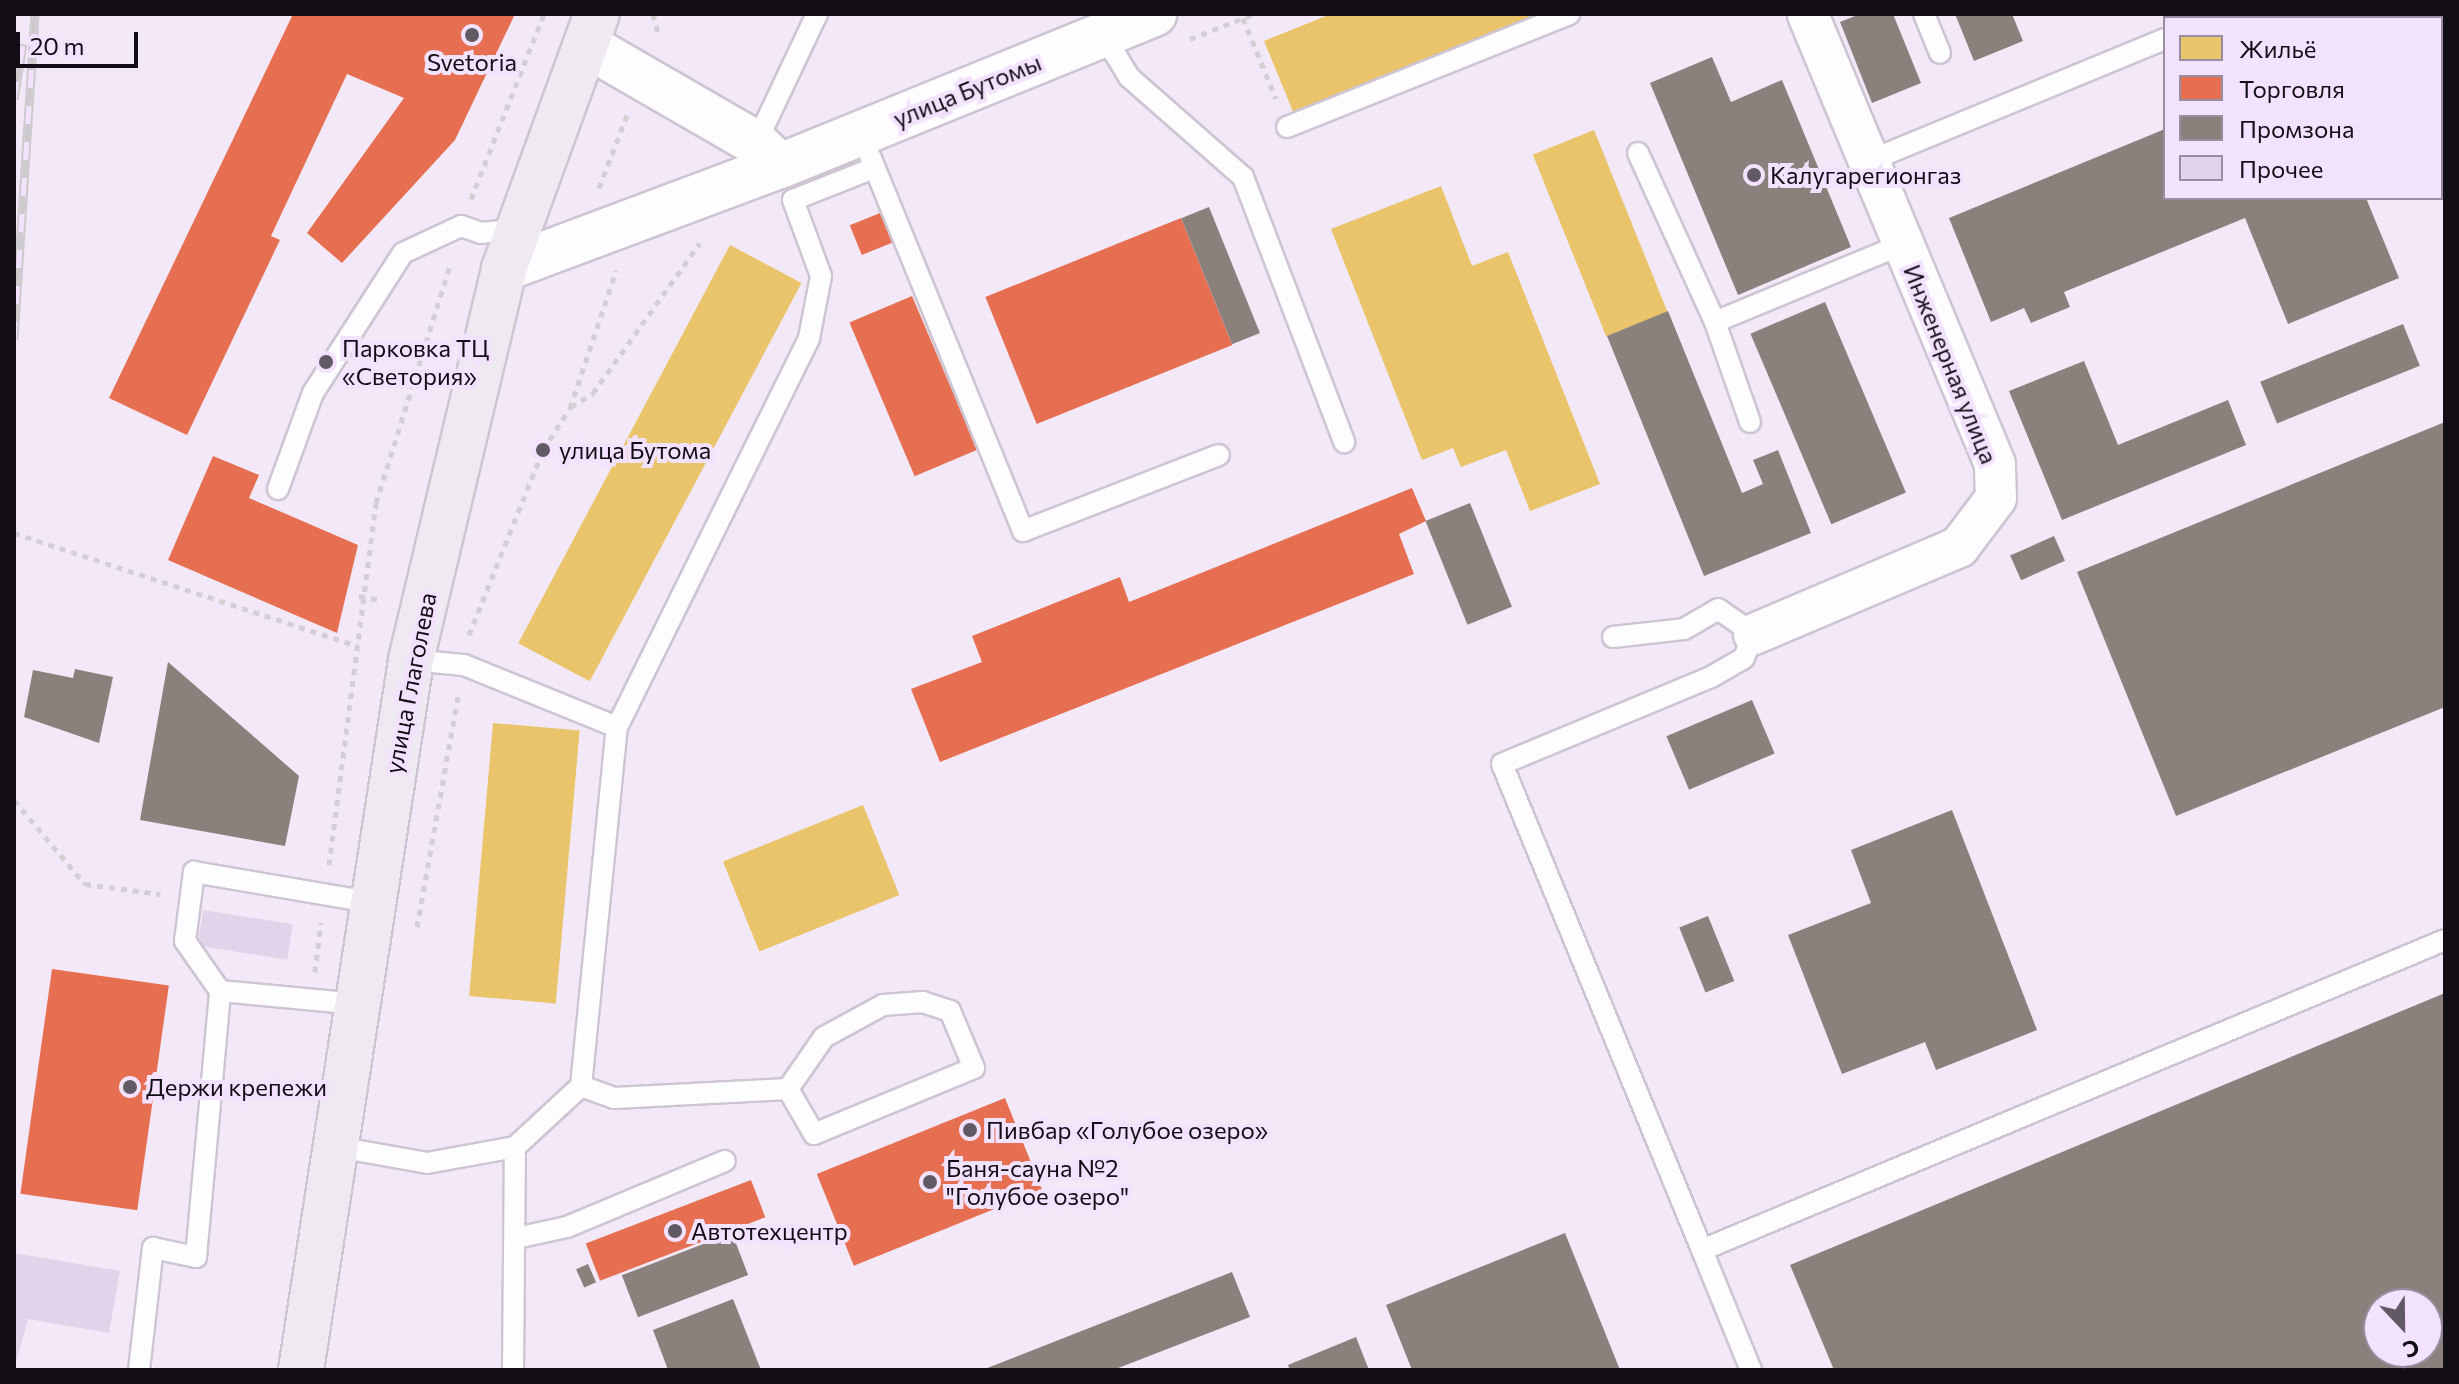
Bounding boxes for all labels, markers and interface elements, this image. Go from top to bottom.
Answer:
scale bar [20,16,142,66]
legend [2163,16,2443,200]
marker: Svetoria [463,26,481,44]
text: 20 m [30,31,84,60]
text: Жильё [2239,34,2316,63]
street label: улица Бутомы [889,47,1045,133]
place label: Svetoria [427,48,517,76]
text: Торговля [2239,74,2345,103]
text: Промзона [2239,114,2354,143]
text: Прочее [2239,154,2323,183]
place label: Калугарегионгаз [1770,161,1961,189]
marker: Калугарегионгаз [1745,166,1763,184]
street label: Инженерная улица [1898,260,2004,468]
place label: Парковка ТЦ «Светория» [342,334,489,390]
marker: Парковка ТЦ «Светория» [317,353,335,371]
place label: улица Бутома [559,436,711,464]
marker: улица Бутома [534,441,552,459]
street label: улица Глаголева [378,590,442,776]
place label: Держи крепежи [146,1073,327,1101]
marker: Держи крепежи [121,1078,139,1096]
place label: Пивбар «Голубое озеро» [986,1116,1268,1144]
marker: Пивбар «Голубое озеро» [961,1121,979,1139]
place label: Баня-сауна №2 "Голубое озеро" [946,1154,1129,1210]
marker: Баня-сауна №2 "Голубое озеро" [921,1173,939,1191]
place label: Автотехцентр [691,1217,848,1245]
marker: Автотехцентр [666,1222,684,1240]
north arrow [2363,1288,2443,1368]
text: С [2399,1334,2423,1364]

